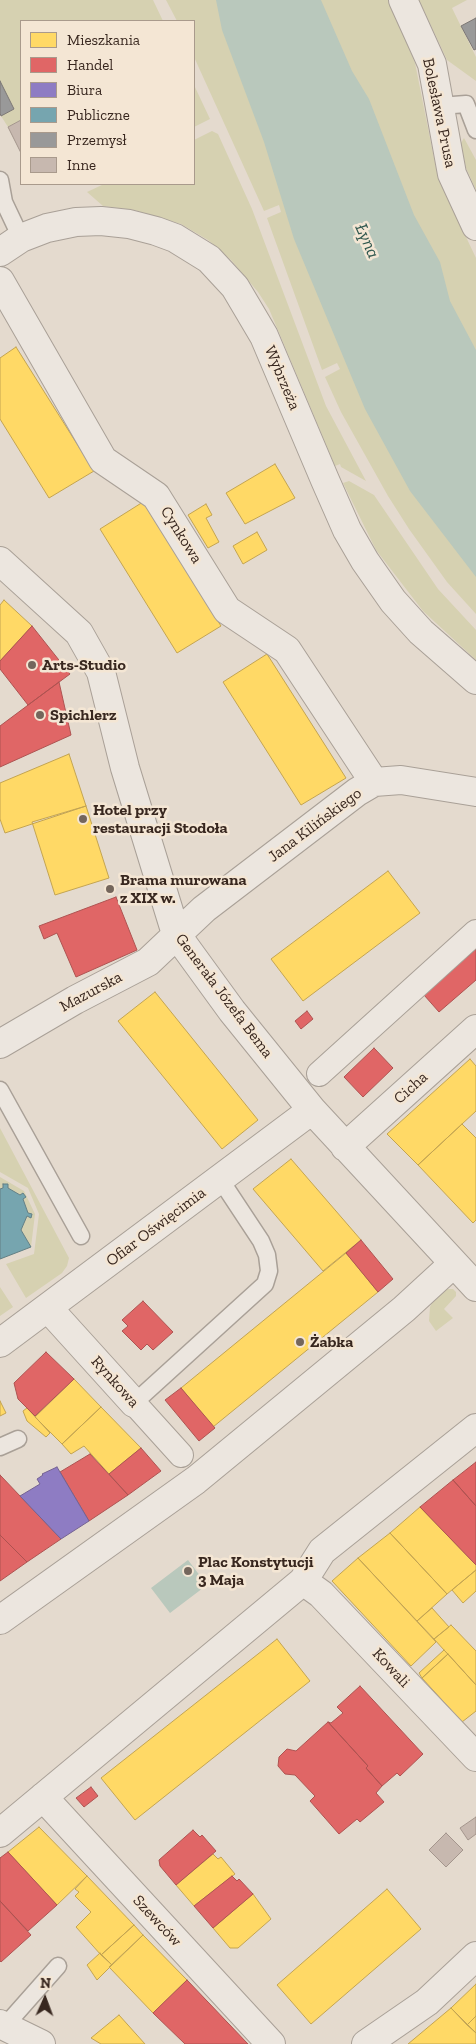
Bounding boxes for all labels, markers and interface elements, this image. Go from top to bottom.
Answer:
legend [20,20,195,185]
text: Mieszkania [67,31,140,49]
text: Handel [67,56,113,74]
street label: Bolesława Prusa [418,56,460,170]
text: Biura [67,81,102,99]
text: Publiczne [67,106,130,124]
text: Przemysł [67,131,127,149]
text: Inne [67,156,96,174]
water label: Łyna [350,220,384,262]
street label: Wybrzeża [260,343,304,413]
street label: Cynkowa [156,503,206,567]
place label: Arts-Studio [42,655,126,675]
marker: Arts-Studio [26,659,38,671]
place label: Spichlerz [50,705,117,725]
marker: Spichlerz [34,709,46,721]
street label: Jana Kilińskiego [264,784,366,866]
place label: Hotel przy restauracji Stodoła [93,800,228,838]
marker: Hotel przy restauracji Stodoła [77,813,89,825]
place label: Brama murowana z XIX w. [120,870,247,908]
marker: Brama murowana z XIX w. [104,883,116,895]
street label: Generała Józefa Bema [171,930,277,1062]
street label: Mazurska [57,968,125,1016]
street label: Cicha [390,1068,432,1108]
street label: Ofiar Oświęcimia [102,1183,210,1271]
place label: Żabka [310,1332,353,1352]
marker: Żabka [294,1336,306,1348]
street label: Rynkowa [87,1352,143,1412]
place label: Plac Konstytucji 3 Maja [198,1552,314,1590]
marker: Plac Konstytucji 3 Maja [182,1565,194,1577]
street label: Kowali [368,1644,414,1692]
street label: Szewców [128,1891,186,1951]
north arrow [20,1974,70,2024]
text: N [40,1975,51,1992]

